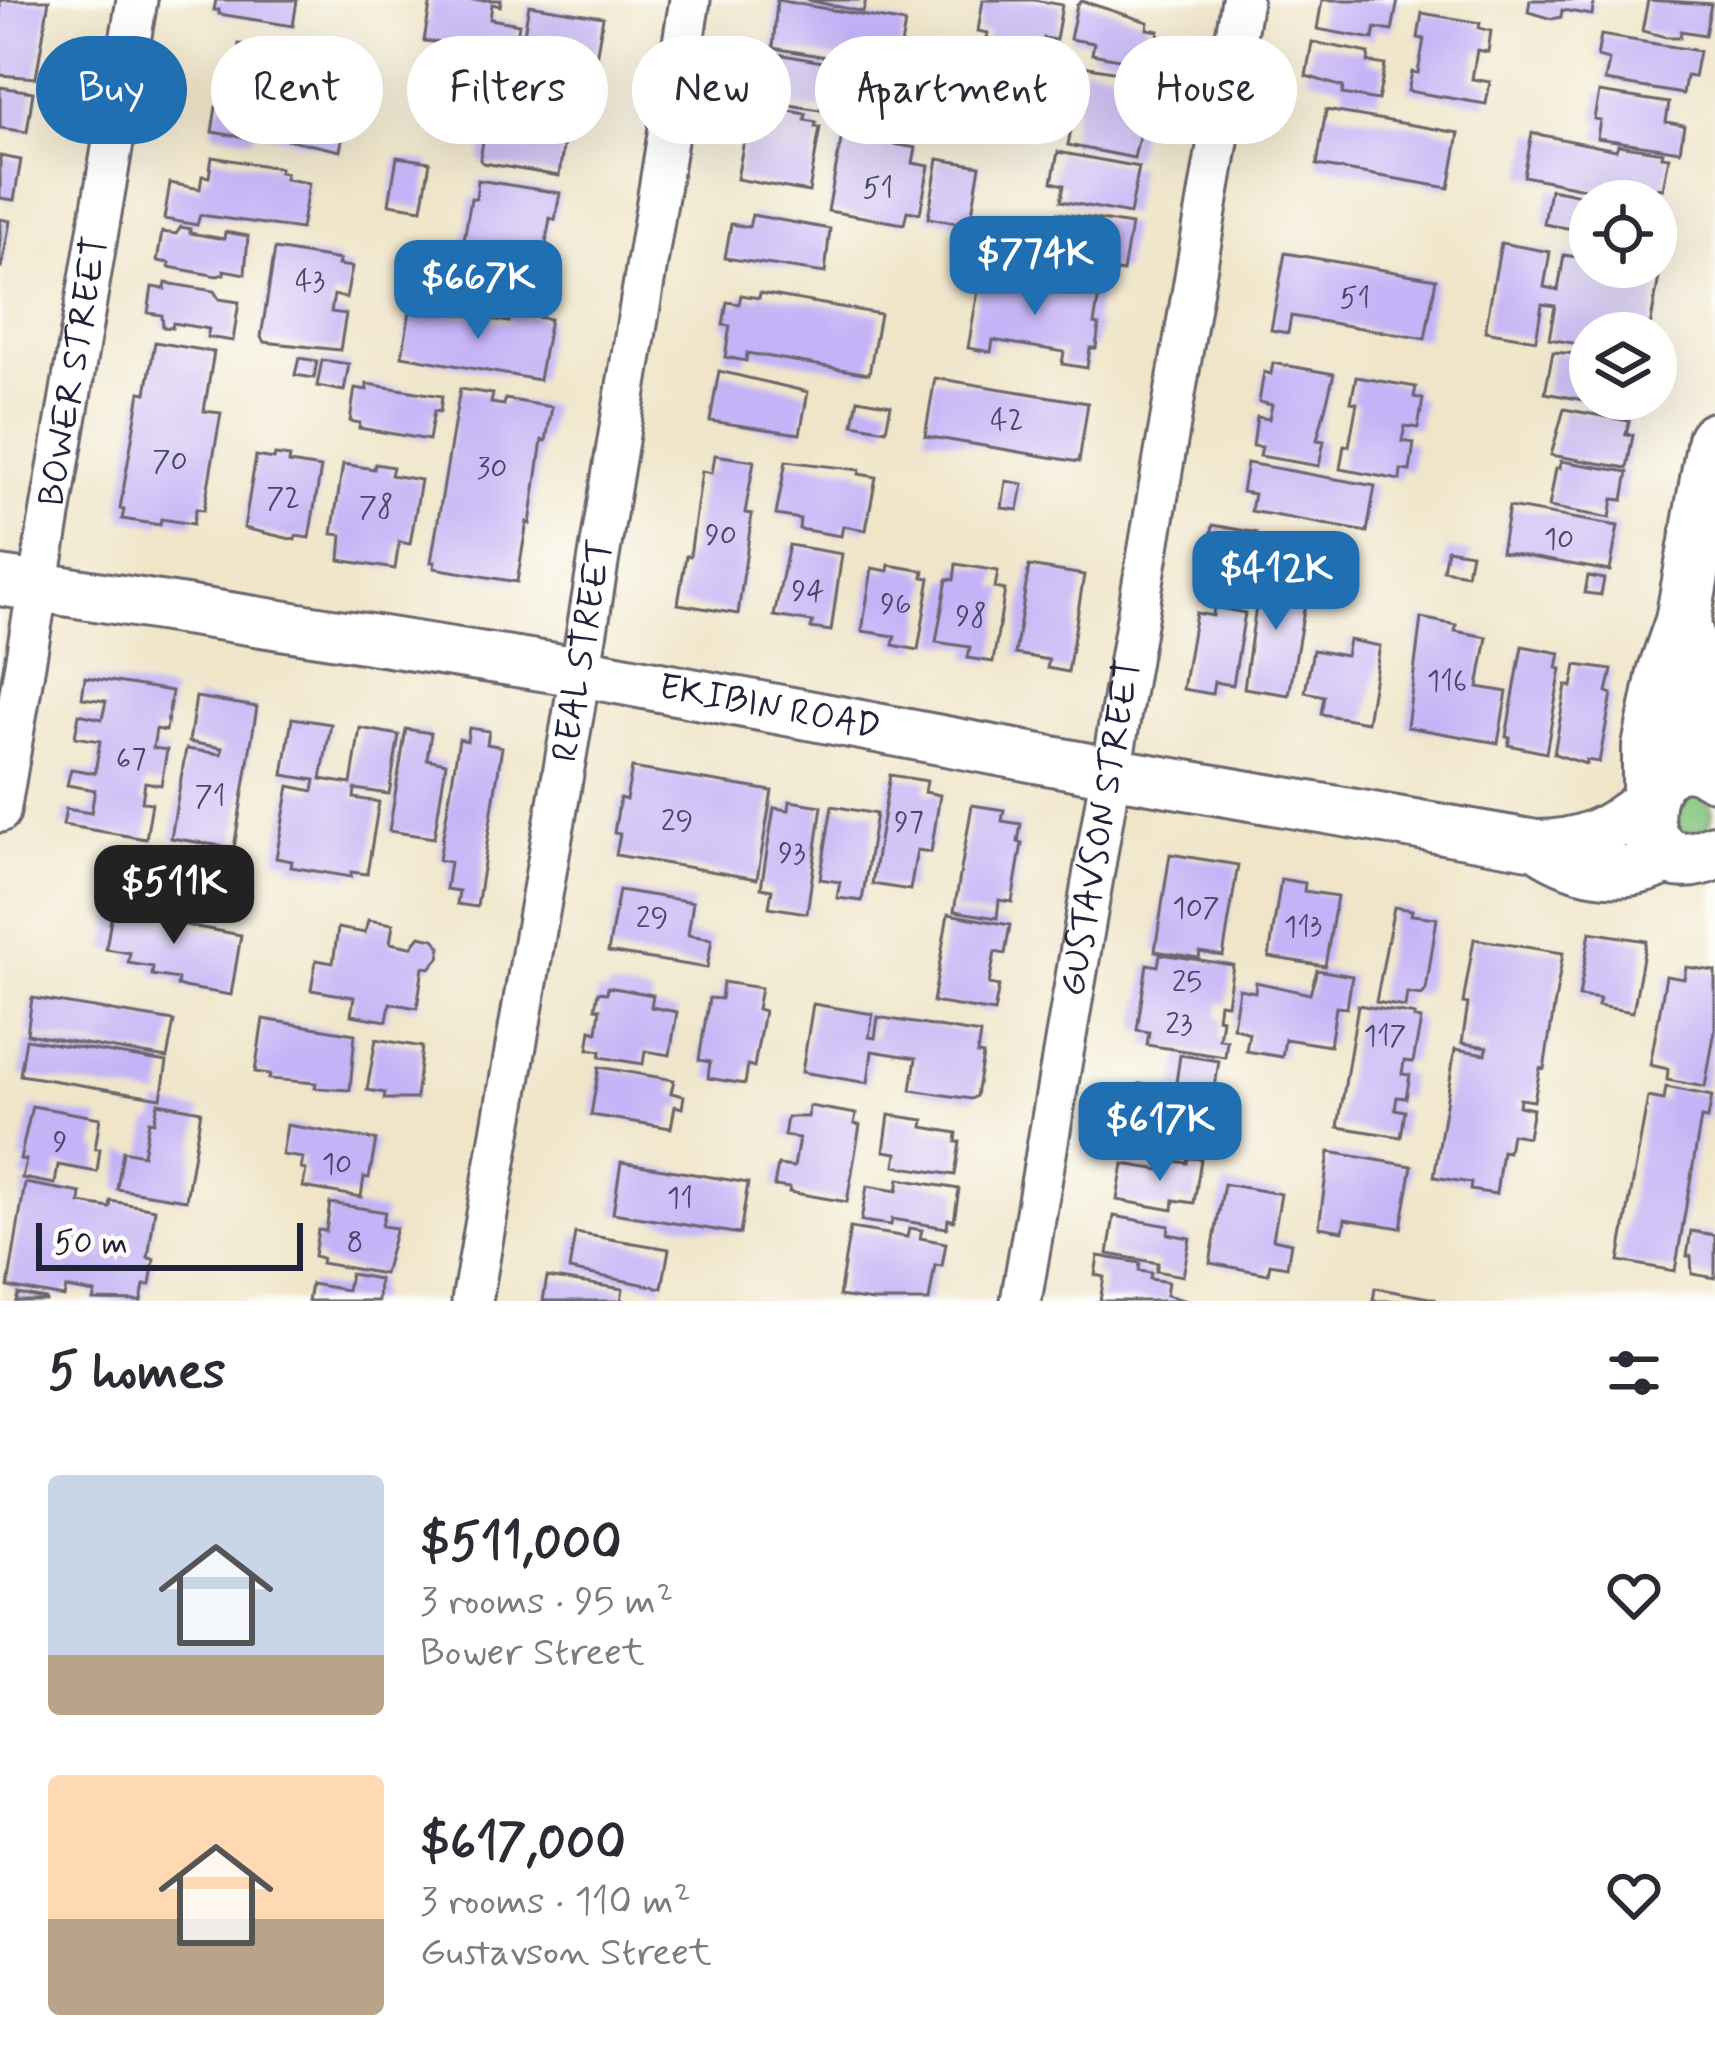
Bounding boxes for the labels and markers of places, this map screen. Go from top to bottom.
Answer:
pin: $774K [951,216,1119,318]
pin: $667K [394,240,562,342]
pin: $412K [1192,531,1360,633]
pin: $511K [90,845,258,947]
pin: $617K [1076,1082,1244,1184]

